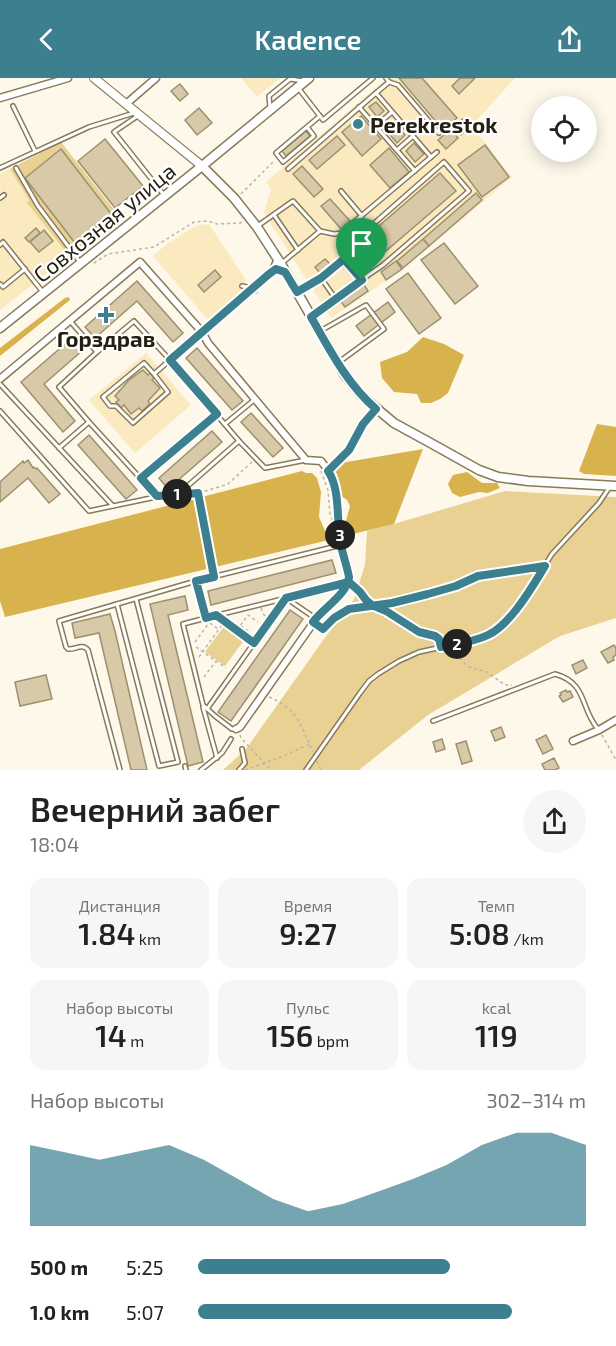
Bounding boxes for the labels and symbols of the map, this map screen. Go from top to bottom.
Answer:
place label: Perekrestok [370,111,498,137]
marker: Perekrestok [351,117,365,131]
street label: Совхозная улица [28,157,181,288]
pin [336,218,387,280]
marker: Горздрав [99,308,113,322]
place label: Горздрав [57,325,155,351]
pin: 1 [162,479,192,509]
pin: 3 [325,520,355,550]
pin: 2 [442,629,472,659]

